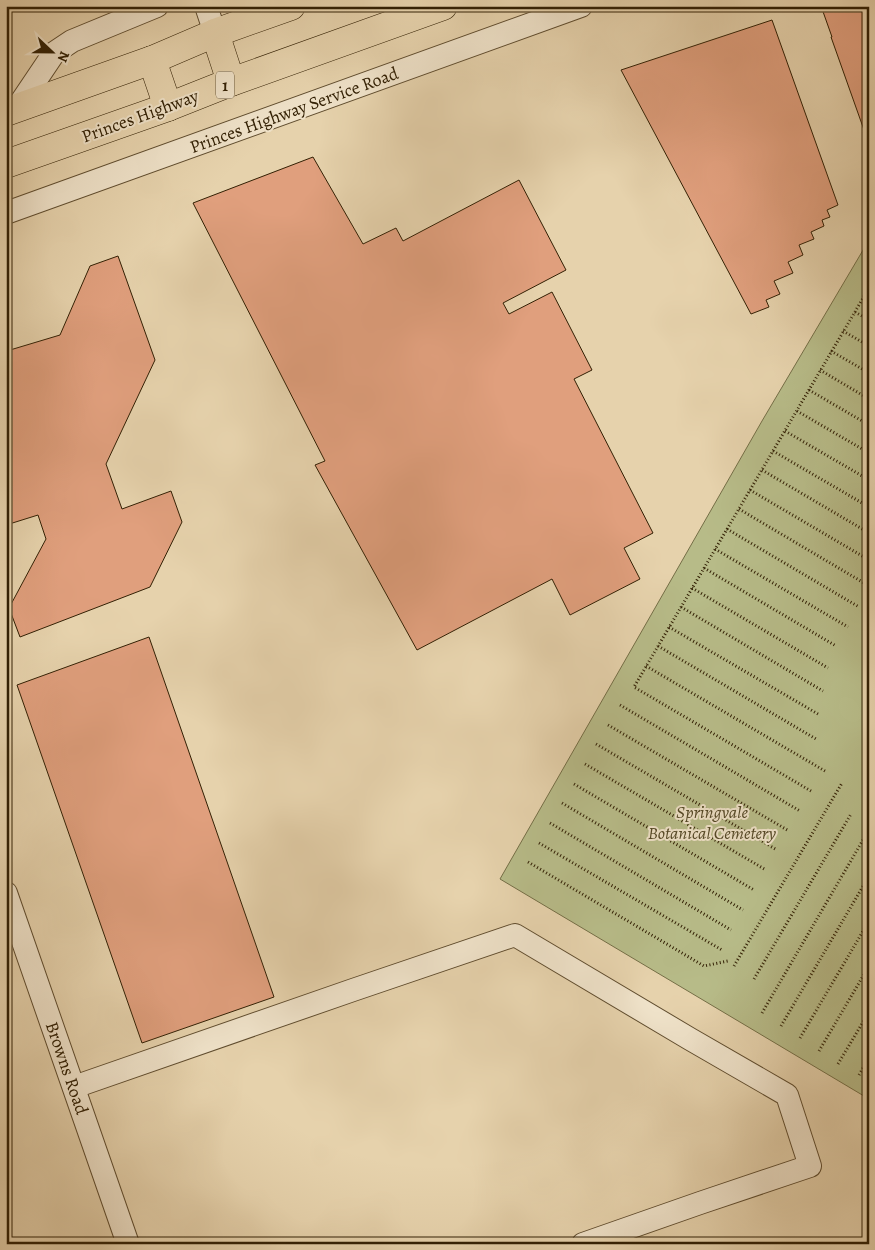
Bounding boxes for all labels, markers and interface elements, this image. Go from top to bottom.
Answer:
north arrow [28,28,78,78]
text: N [53,48,74,65]
street label: Princes Highway Service Road [186,61,402,159]
road number: 1 [216,72,234,98]
street label: Princes Highway [78,83,203,148]
park label: Springvale Botanical Cemetery [648,800,776,845]
street label: Browns Road [40,1018,94,1118]

